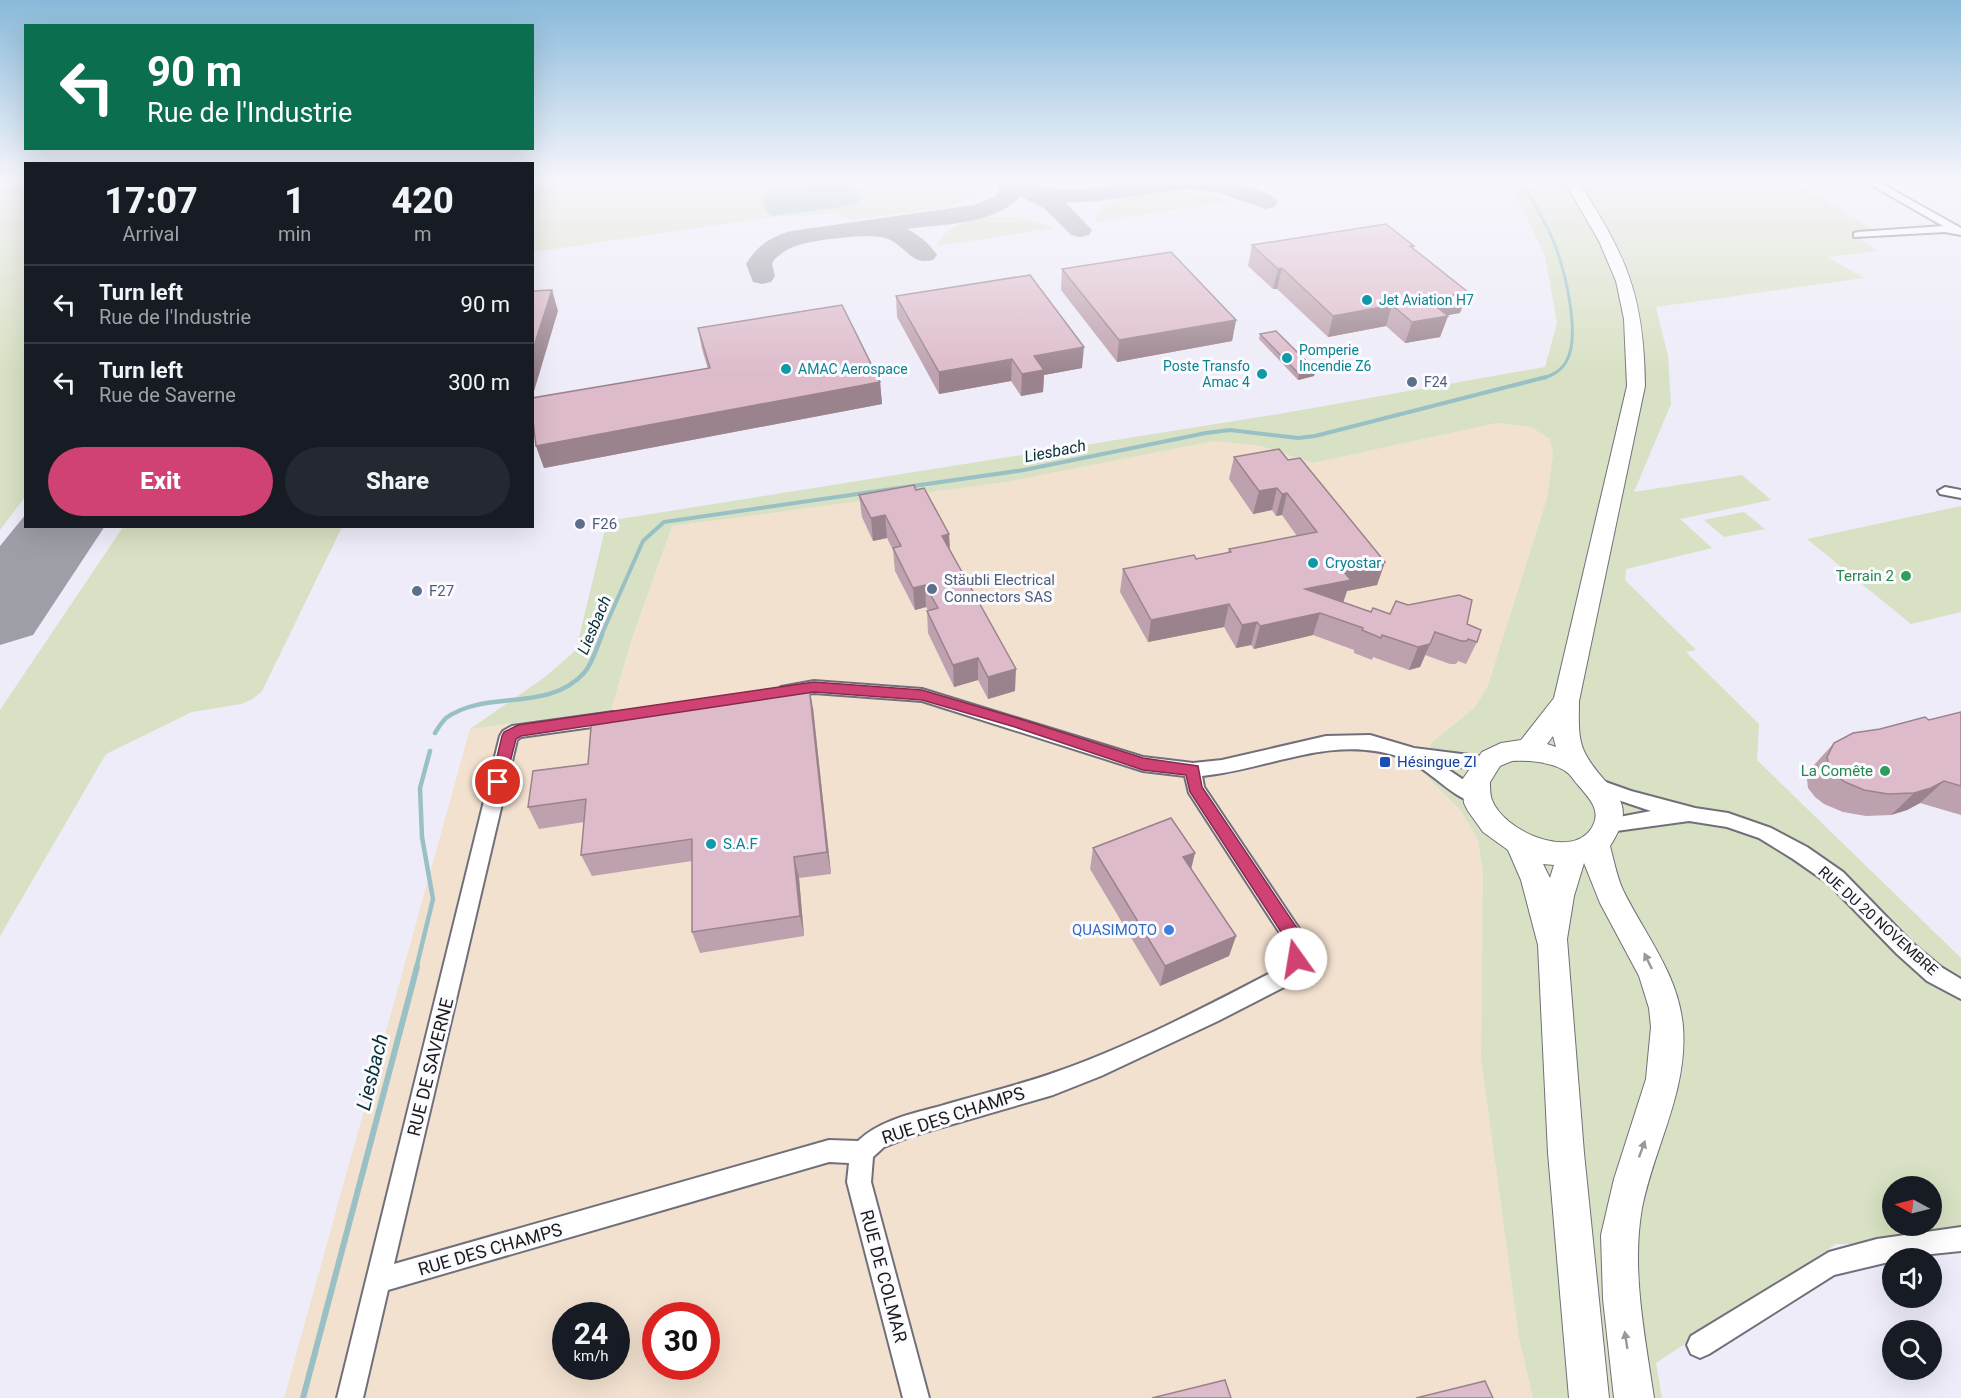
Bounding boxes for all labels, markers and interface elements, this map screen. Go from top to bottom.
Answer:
text: 90 m [147,47,242,96]
icon: left [48,48,126,126]
text: Rue de l'Industrie [147,97,352,129]
text: 17:07 [104,180,198,222]
text: 1 [284,180,305,222]
text: 420 [392,180,454,222]
text: Arrival [123,222,179,246]
text: min [278,222,311,246]
text: m [414,222,431,246]
text: Turn left [99,280,183,305]
icon: left [48,288,81,321]
text: 90 m [461,292,510,317]
place label: Jet Aviation H7 [1379,292,1474,308]
marker: Jet Aviation H7 [1360,293,1374,307]
text: Rue de l'Industrie [99,305,251,329]
place label: Pomperie Incendie Z6 [1299,342,1372,374]
marker: Pomperie Incendie Z6 [1280,351,1294,365]
text: Turn left [99,358,183,383]
place label: Poste Transfo Amac 4 [1163,358,1250,390]
place label: AMAC Aerospace [798,361,908,377]
marker: AMAC Aerospace [779,362,793,376]
icon: left [48,366,81,399]
marker: Poste Transfo Amac 4 [1255,367,1269,381]
text: 300 m [448,370,510,395]
place label: F24 [1424,374,1448,390]
marker: F24 [1405,375,1419,389]
text: Rue de Saverne [99,383,236,407]
water label: Liesbach [1023,436,1087,466]
button: Exit [48,447,273,516]
button: Share [285,447,510,516]
place label: F26 [592,515,617,533]
marker: F26 [573,517,587,531]
place label: Cryostar [1325,554,1381,572]
marker: Cryostar [1306,556,1320,570]
place label: Terrain 2 [1836,567,1894,585]
marker: Terrain 2 [1899,569,1913,583]
place label: Stäubli Electrical Connectors SAS [944,571,1055,606]
place label: F27 [429,582,454,600]
marker: Stäubli Electrical Connectors SAS [925,582,939,596]
marker: F27 [410,584,424,598]
water label: Liesbach [573,593,615,657]
place label: Hésingue ZI [1397,753,1477,771]
marker: Hésingue ZI [1378,755,1392,769]
pin [472,756,523,807]
place label: La Comête [1801,762,1873,780]
marker: La Comête [1878,764,1892,778]
icon: arrive [481,765,514,798]
place label: S.A.F [723,835,758,853]
marker: S.A.F [704,837,718,851]
street label: RUE DU 20 NOVEMBRE [1815,863,1942,980]
place label: QUASIMOTO [1072,921,1157,939]
marker: QUASIMOTO [1162,923,1176,937]
position arrow [1264,927,1328,991]
one-way arrow [1644,952,1653,969]
street label: RUE DE SAVERNE [403,996,457,1138]
water label: Liesbach [351,1031,393,1113]
street label: RUE DES CHAMPS [879,1082,1027,1148]
one-way arrow [1637,1140,1647,1158]
north arrow [1882,1176,1942,1236]
map controls [1882,1176,1942,1380]
street label: RUE DE COLMAR [856,1207,912,1345]
street label: RUE DES CHAMPS [416,1218,565,1280]
button: sound [1882,1248,1942,1308]
speed limit sign: 30 [642,1302,720,1380]
text: 24 [574,1316,608,1351]
button: search [1882,1320,1942,1380]
one-way arrow [1621,1331,1630,1350]
text: km/h [573,1347,609,1365]

